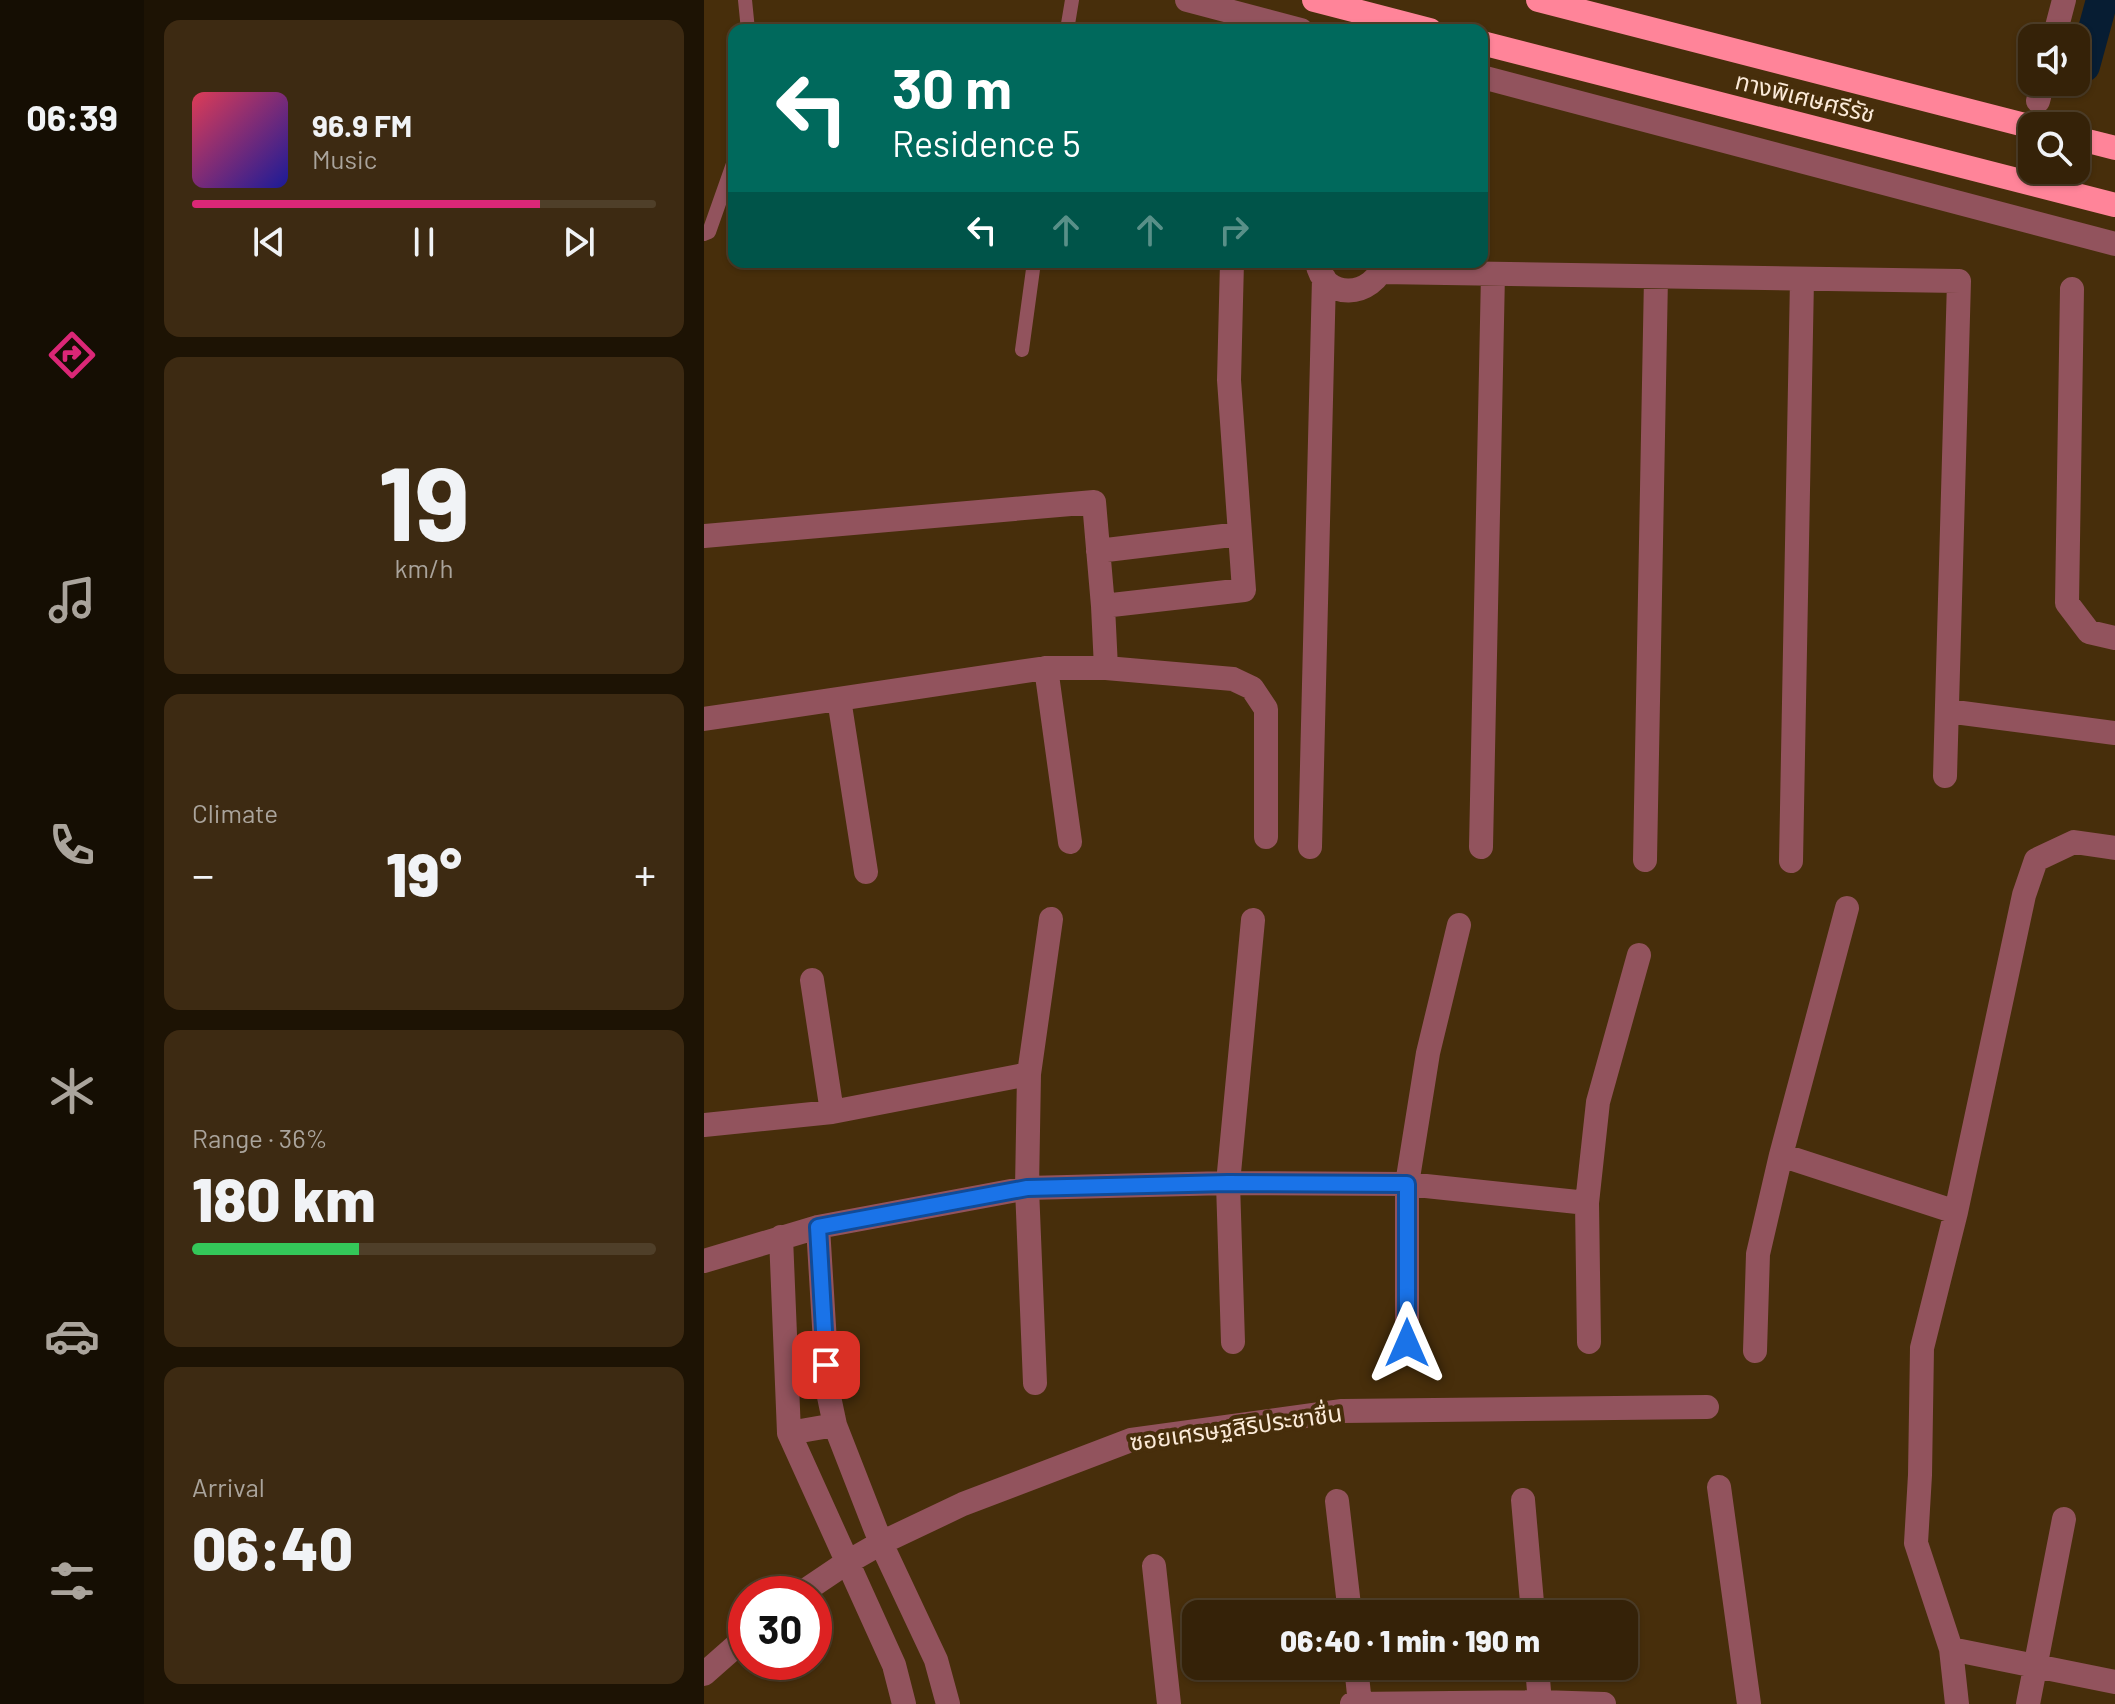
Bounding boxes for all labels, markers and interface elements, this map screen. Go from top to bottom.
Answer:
map controls [2018,24,2090,184]
button: sound [2018,24,2090,96]
text: 30 m [892,53,1012,120]
icon: left [760,56,864,160]
street label: ทางพิเศษศรีรัช [1733,65,1878,128]
text: 06:39 [26,95,118,138]
text: 96.9 FM [312,107,412,143]
button: search [2018,112,2090,184]
text: Residence 5 [892,121,1081,164]
text: Music [312,143,377,174]
icon: left [960,208,1004,252]
icon: ahead [1044,208,1088,252]
icon: ahead [1128,208,1172,252]
icon: right [1212,208,1256,252]
icon: previous [247,220,291,264]
icon: pause [402,220,446,264]
icon: next [557,220,601,264]
icon: directions [44,327,100,383]
text: 19 [378,437,470,562]
text: km/h [395,552,453,583]
icon: music [44,572,100,628]
text: Climate [192,797,278,828]
icon: phone [44,817,100,873]
text: 19° [386,837,462,909]
text: − [192,847,214,900]
text: + [634,847,656,900]
icon: climate [44,1063,100,1119]
text: Range · 36% [192,1122,328,1153]
text: 180 km [192,1162,376,1234]
position arrow [1365,1301,1449,1385]
icon: car [44,1308,100,1364]
pin [792,1331,860,1399]
icon: arrive [804,1343,848,1387]
street label: ซอยเศรษฐสิริประชาชื่น [1128,1396,1344,1456]
text: Arrival [192,1471,265,1502]
text: 06:40 [192,1511,353,1583]
icon: filters [44,1553,100,1609]
speed limit sign: 30 [728,1576,832,1680]
text: 06:40 · 1 min · 190 m [1280,1622,1540,1658]

